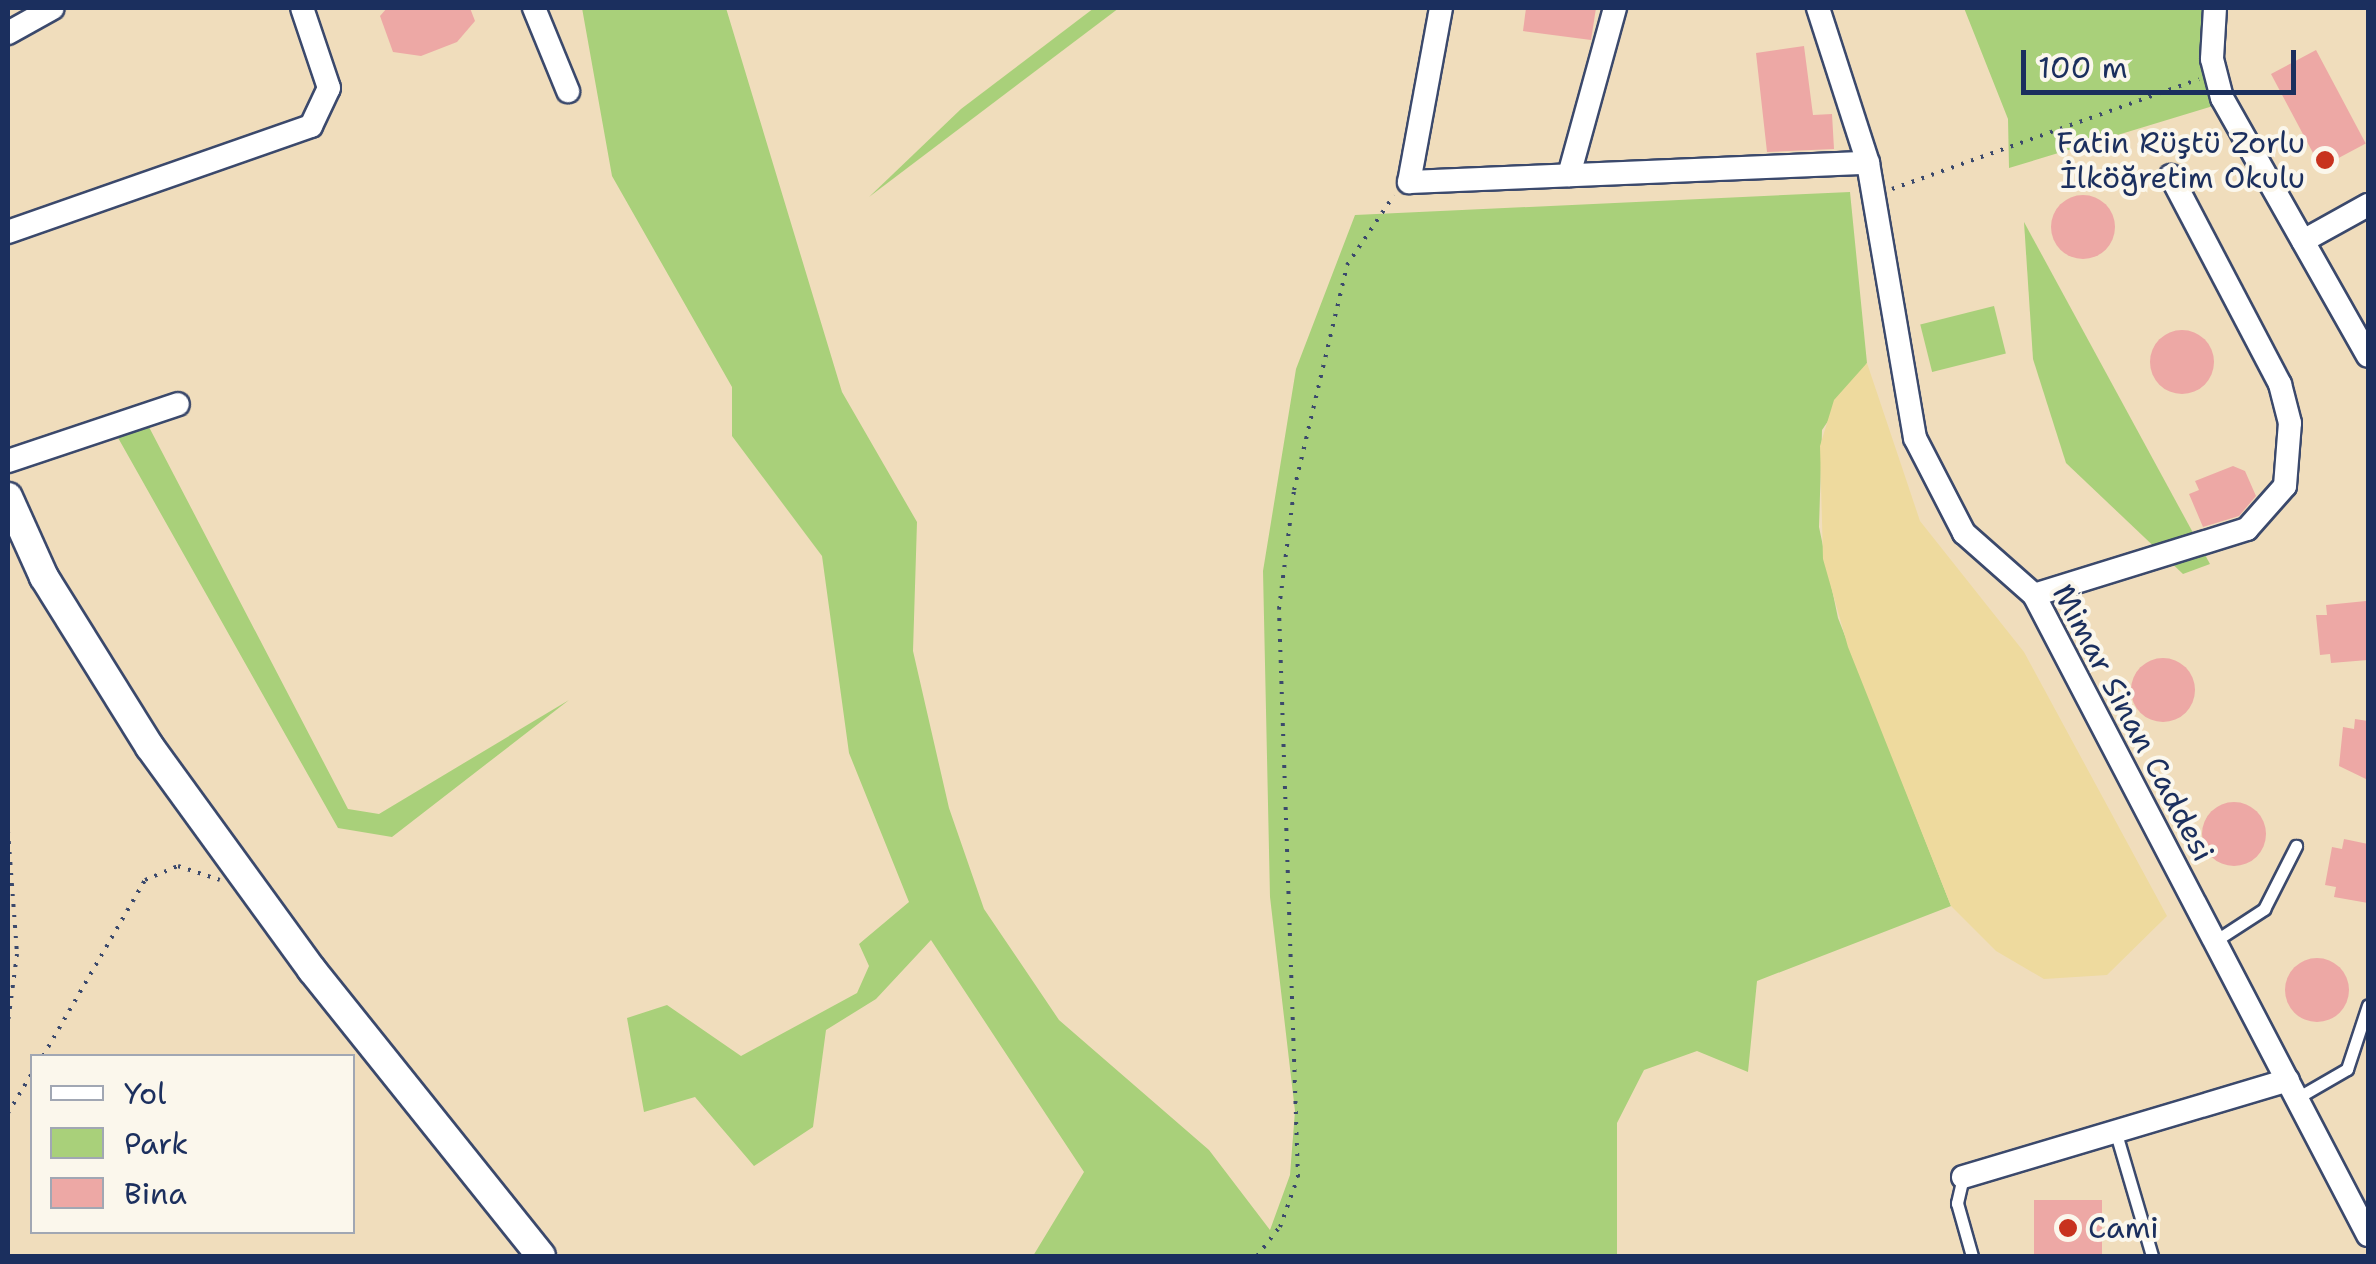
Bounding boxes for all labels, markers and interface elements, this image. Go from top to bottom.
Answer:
scale bar [2026,30,2301,92]
text: 100 m [2038,47,2128,88]
place label: Fatin Rüştü Zorlu İlköğretim Okulu [2057,125,2305,196]
marker: Fatin Rüştü Zorlu İlköğretim Okulu [2314,149,2336,171]
street label: Mimar Sinan Caddesi [2045,578,2221,868]
legend [30,1054,355,1234]
text: Yol [124,1073,166,1114]
text: Park [124,1123,188,1164]
text: Bina [124,1173,187,1214]
place label: Cami [2088,1210,2159,1246]
marker: Cami [2057,1217,2079,1239]

